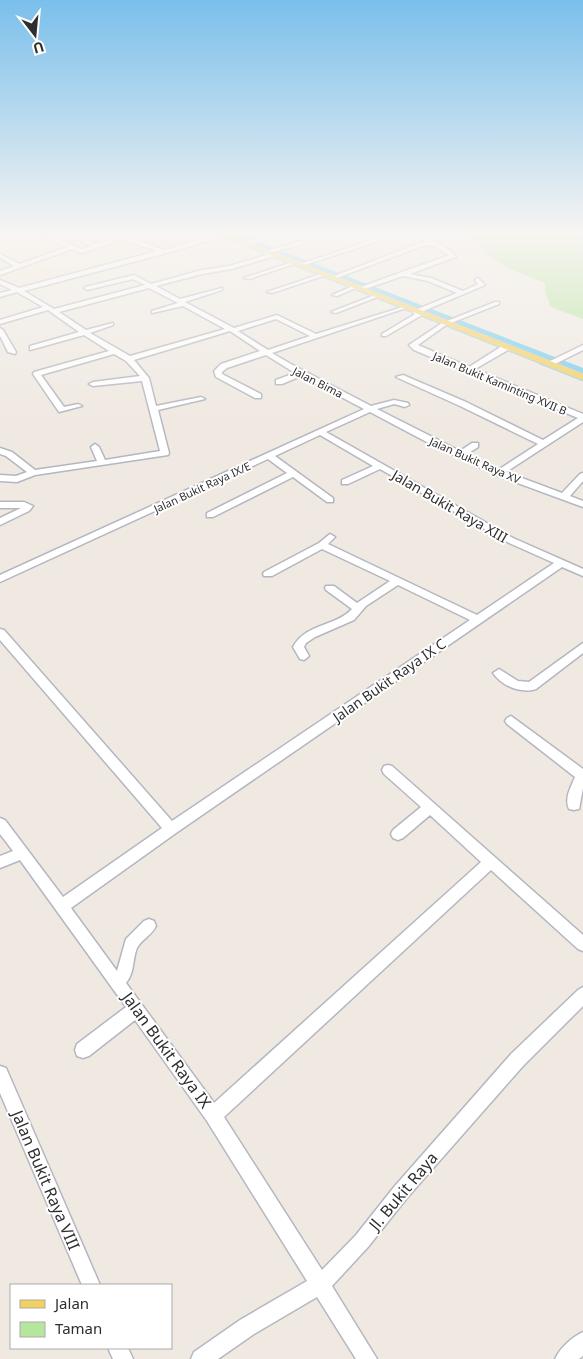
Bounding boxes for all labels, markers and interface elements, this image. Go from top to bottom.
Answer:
north arrow [10,10,60,60]
text: U [31,37,46,59]
street label: Jalan Bukit Kaminting XVII B [430,348,569,418]
street label: Jalan Bima [290,363,346,401]
street label: Jalan Bukit Raya XV [426,433,523,487]
street label: Jalan Bukit Raya IX/E [150,458,253,516]
street label: Jalan Bukit Raya XIII [387,464,512,547]
street label: Jalan Bukit Raya IX C [327,634,449,727]
street label: Jalan Bukit Raya IX [116,986,217,1113]
street label: Jalan Bukit Raya VIII [6,1105,85,1253]
street label: Jl. Bukit Raya [362,1147,442,1236]
legend [10,1284,172,1349]
text: Jalan [53,1293,89,1313]
text: Taman [55,1318,102,1338]

